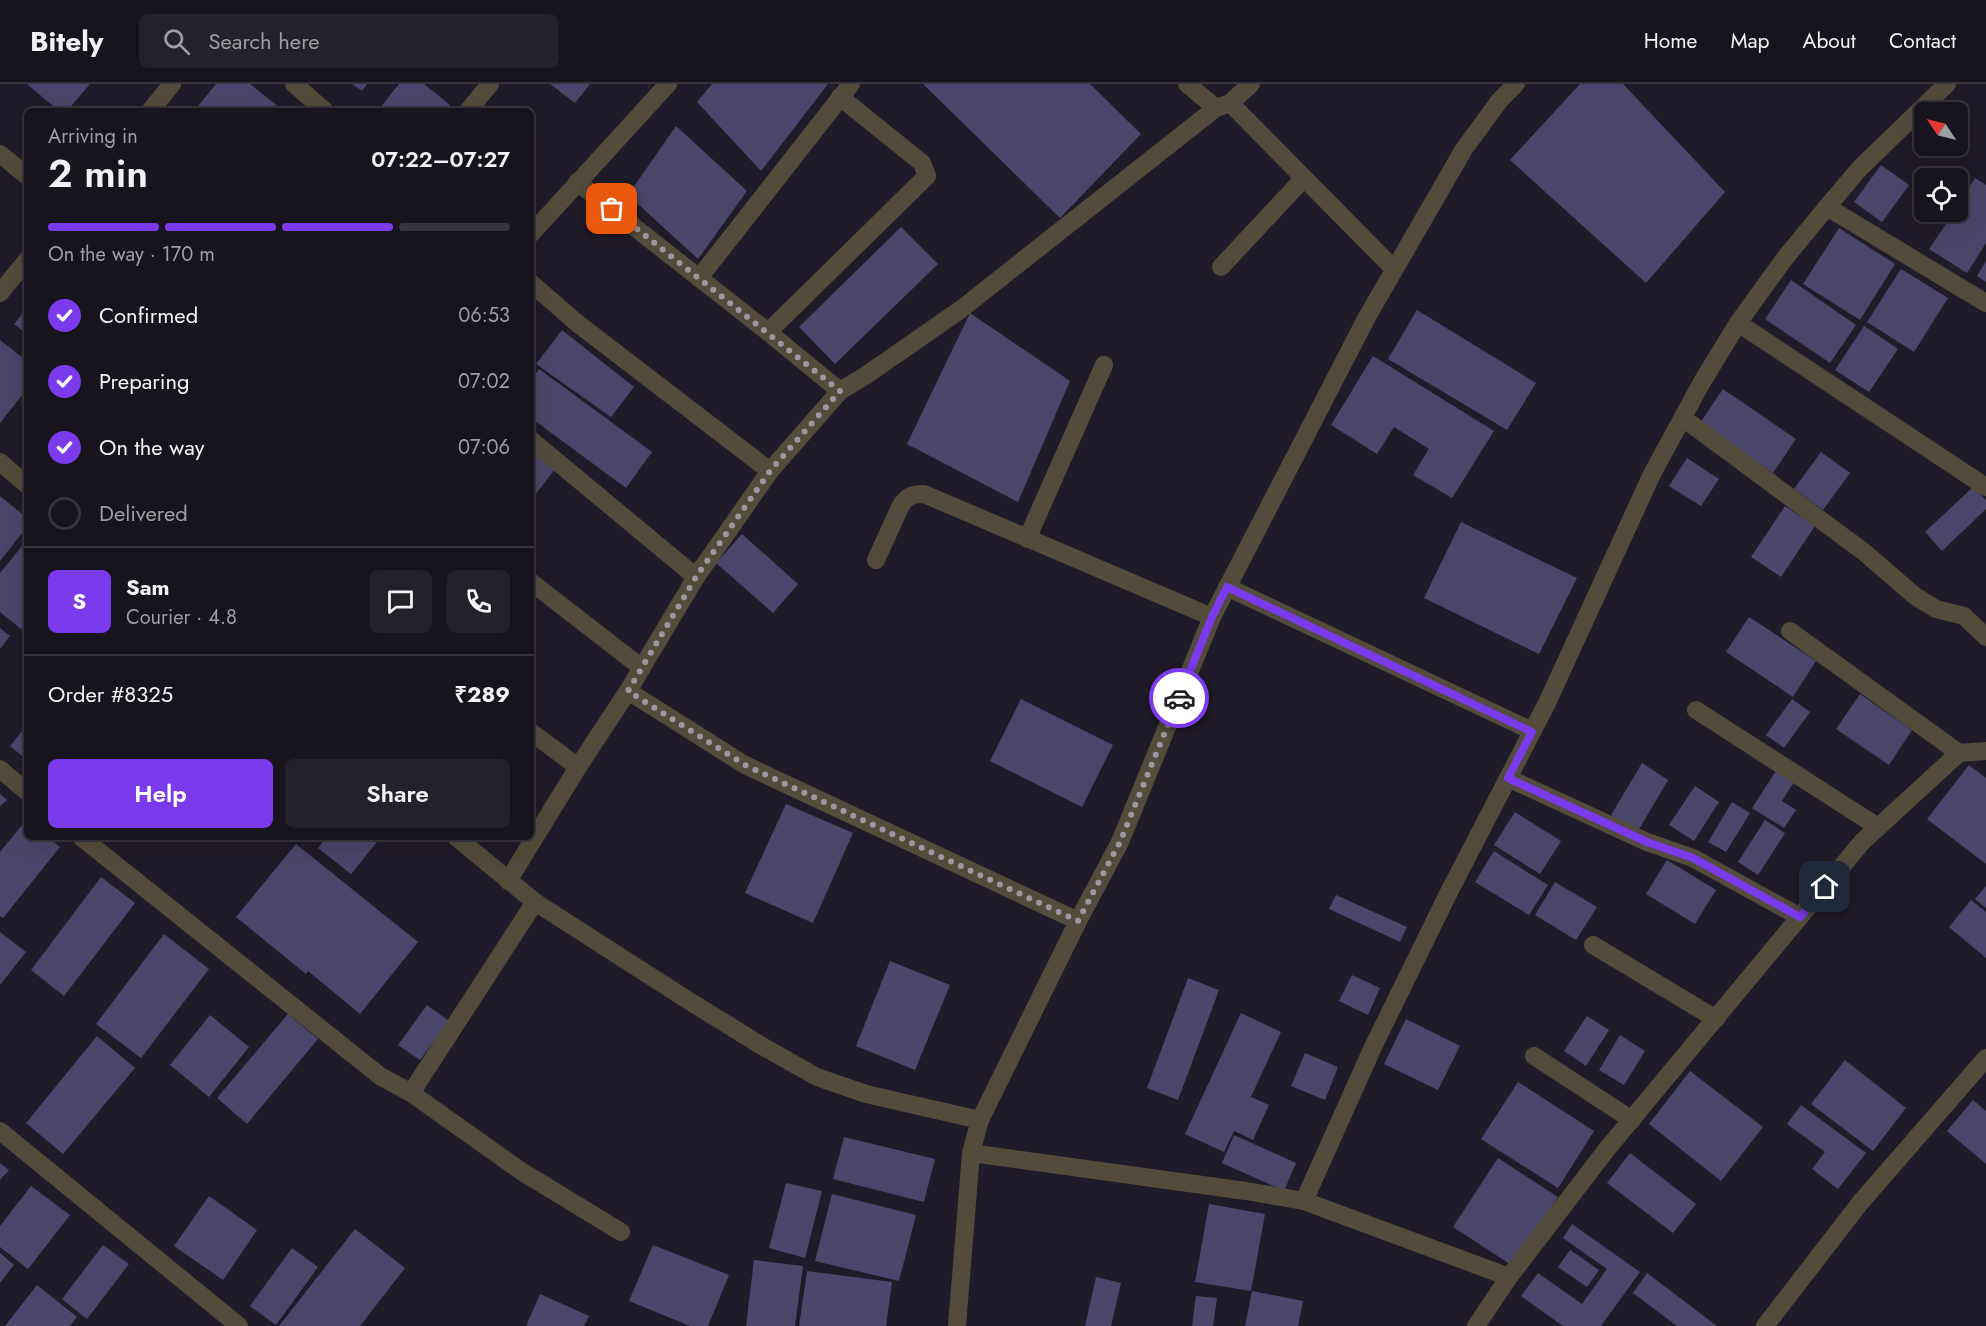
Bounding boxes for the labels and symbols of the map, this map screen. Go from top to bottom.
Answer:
north arrow [1914,102,1968,156]
pin [586,183,637,234]
courier [1149,668,1209,728]
pin [1799,861,1850,912]

